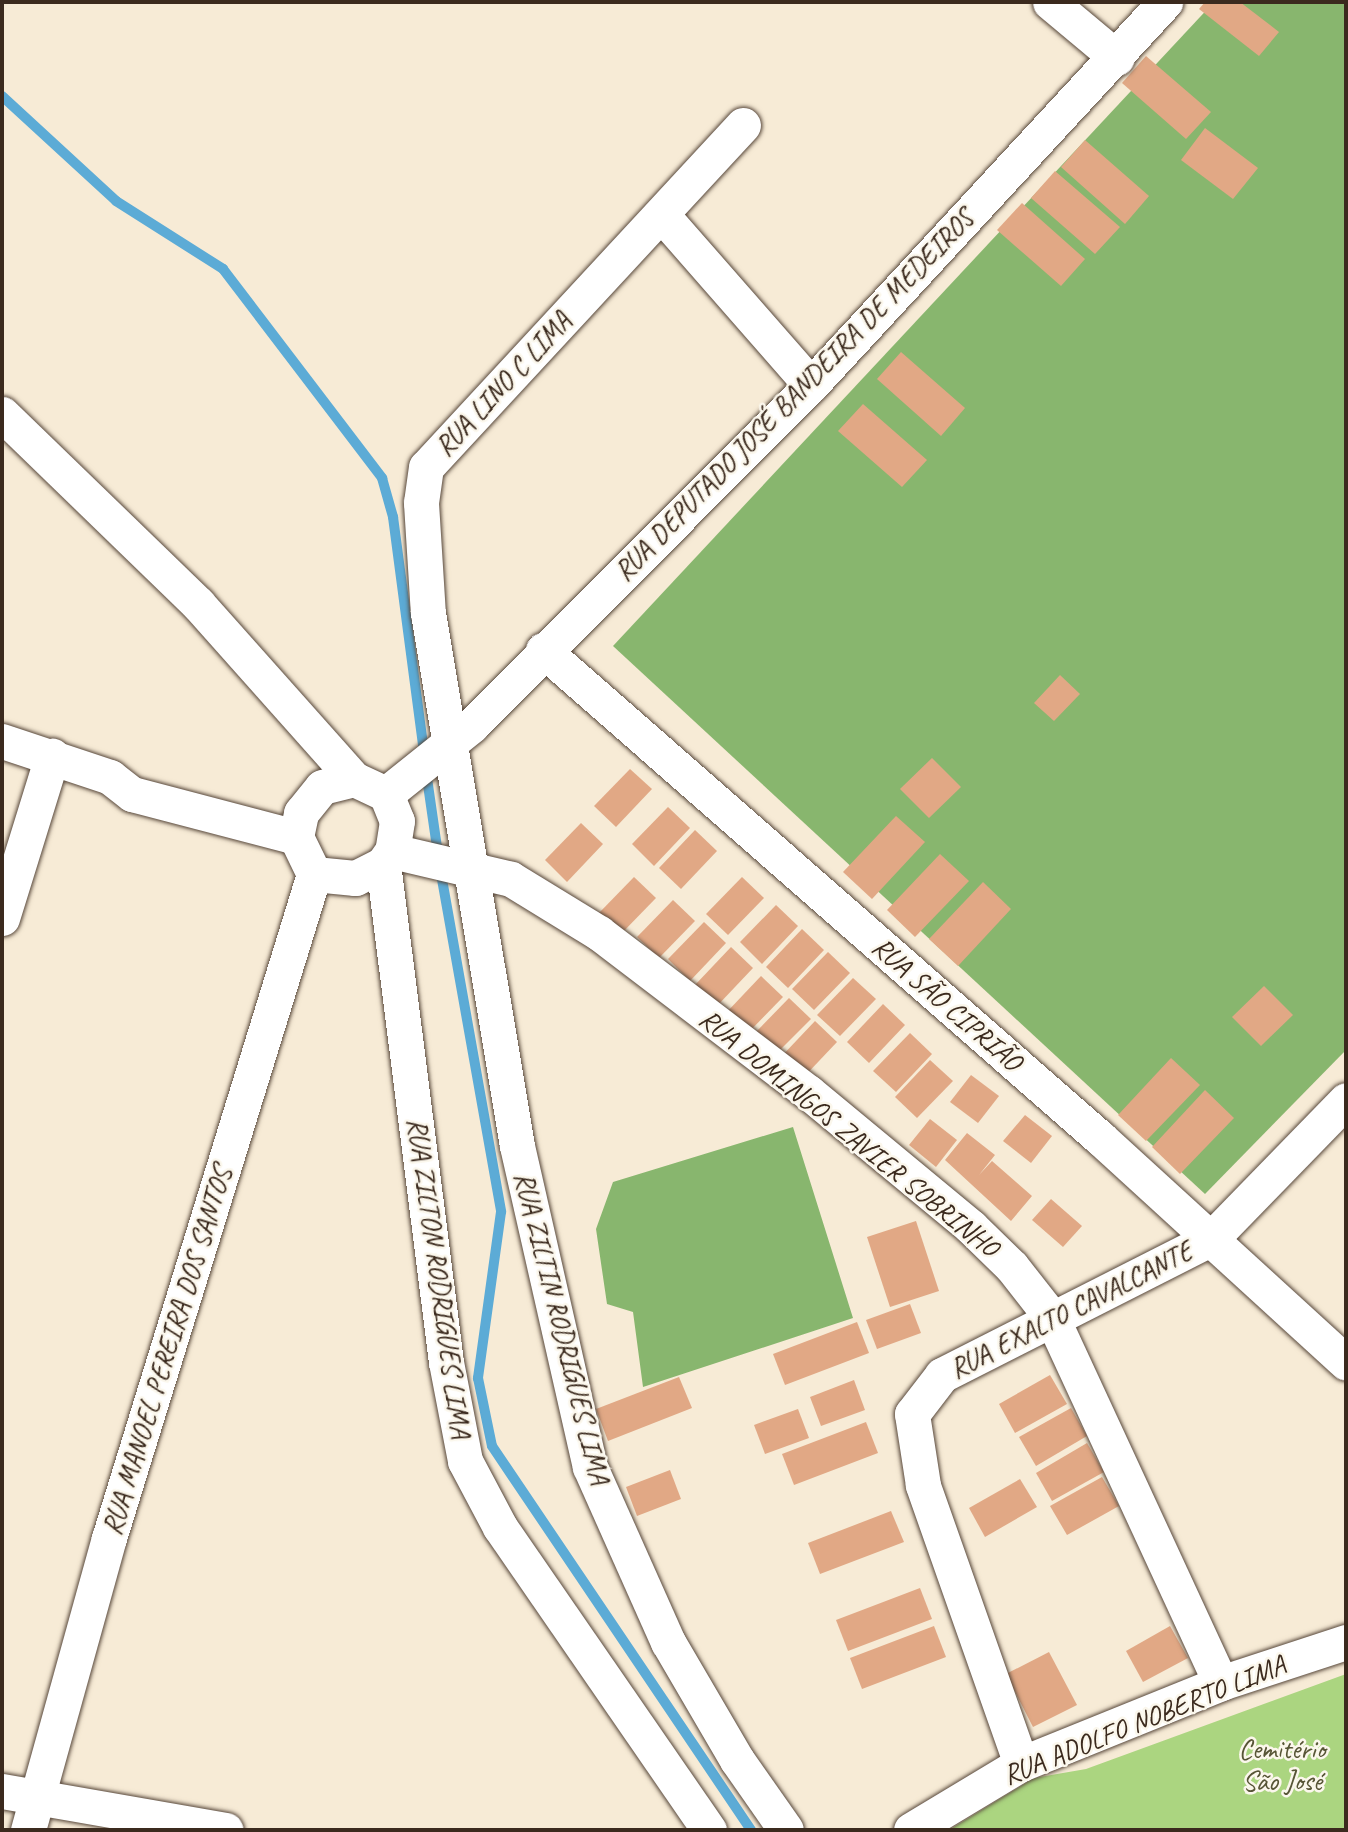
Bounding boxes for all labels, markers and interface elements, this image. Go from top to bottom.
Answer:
street label: RUA DEPUTADO JOSÉ BANDEIRA DE MEDEIROS [607,202,981,588]
street label: RUA LINO C LIMA [428,305,578,463]
street label: RUA SÃO CIPRIÃO [865,930,1029,1078]
street label: RUA DOMINGOS ZAVIER SOBRINHO [693,1002,1005,1264]
street label: RUA ZILTON RODRIGUES LIMA [400,1116,478,1440]
street label: RUA MANOEL PEREIRA DOS SANTOS [95,1163,239,1539]
street label: RUA ZILTIN RODRIGUES LIMA [507,1168,617,1488]
street label: RUA EXALTO CAVALCANTE [944,1234,1198,1386]
street label: RUA ADOLFO NOBERTO LIMA [999,1648,1289,1792]
park label: Cemitério São José [1239,1732,1325,1798]

